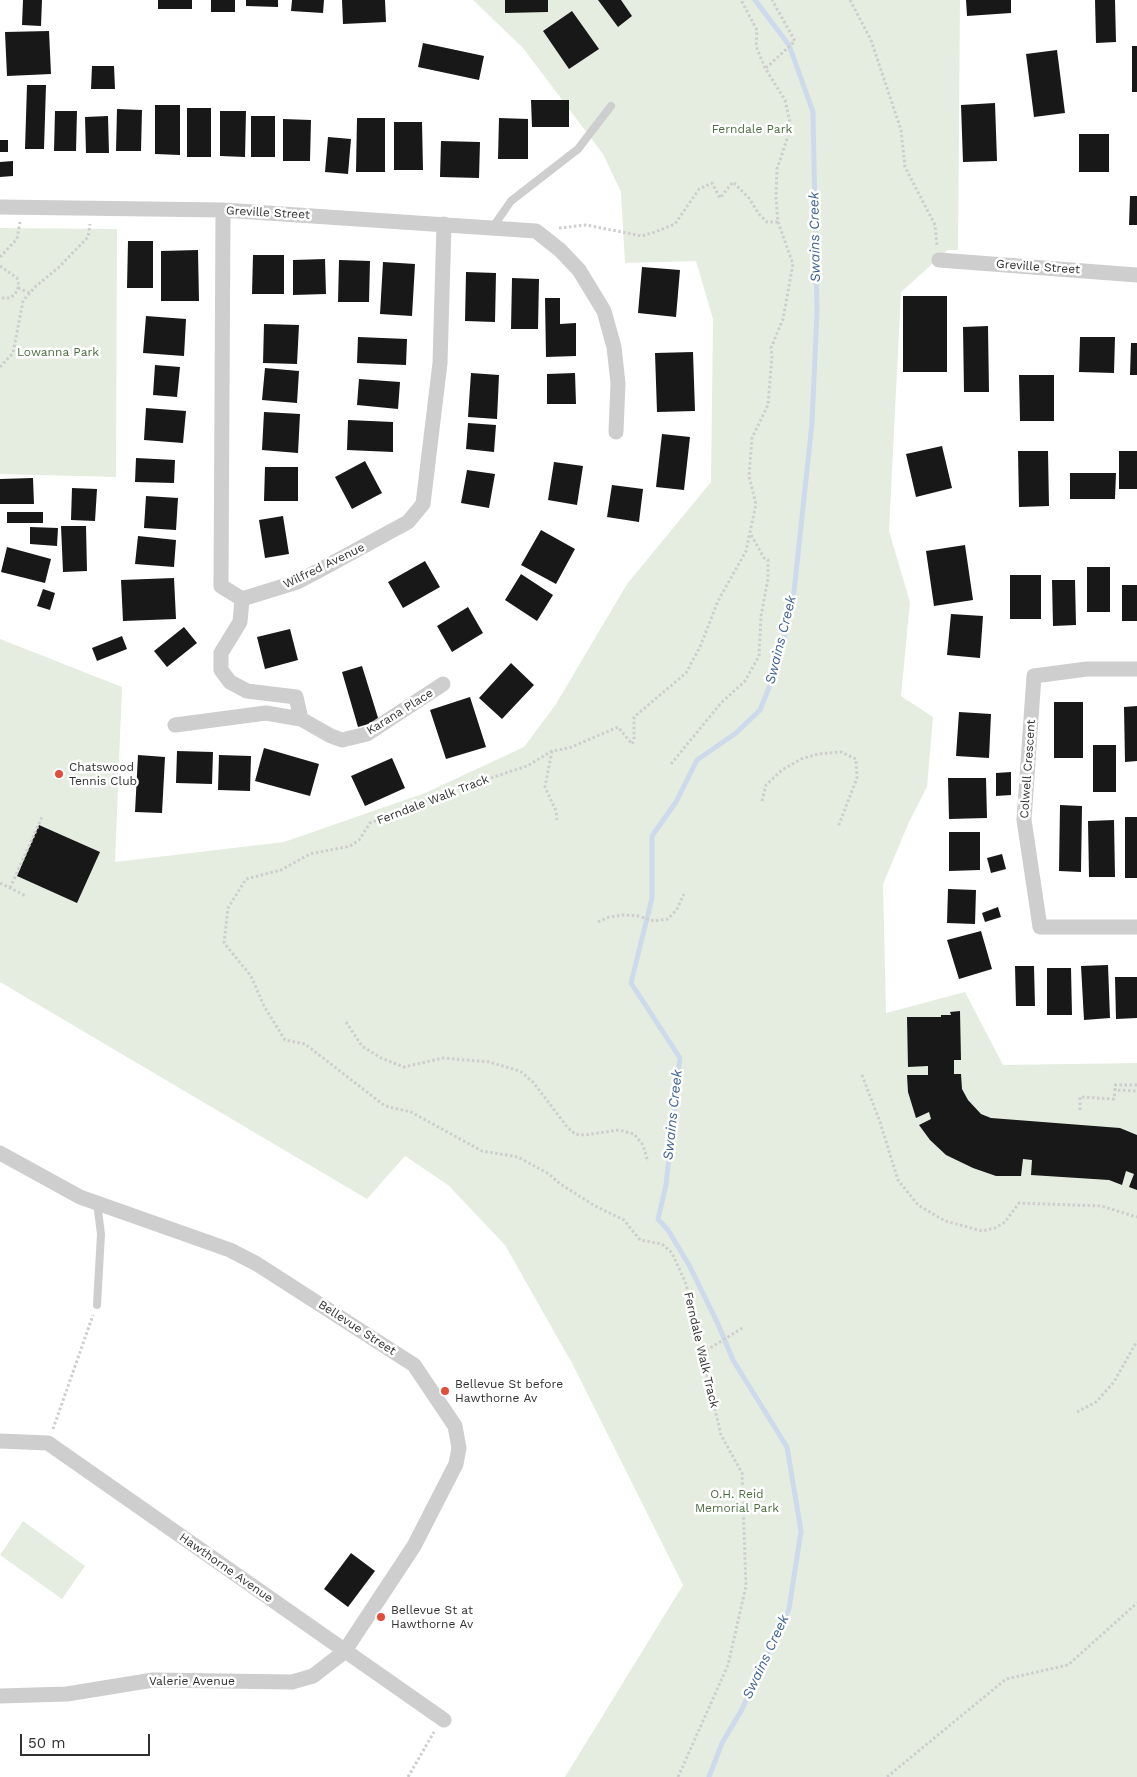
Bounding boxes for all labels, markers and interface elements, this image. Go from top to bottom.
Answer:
park label: Ferndale Park [712,122,792,136]
water label: Swains Creek [806,191,824,283]
street label: Greville Street [226,204,310,222]
street label: Greville Street [996,257,1080,277]
park label: Lowanna Park [17,345,99,359]
street label: Wilfred Avenue [281,540,367,592]
water label: Swains Creek [762,594,800,686]
street label: Karana Place [364,686,436,738]
street label: Colwell Crescent [1017,719,1039,819]
place label: Chatswood Tennis Club [69,760,137,788]
marker: Chatswood Tennis Club [53,768,65,780]
street label: Ferndale Walk Track [375,772,491,828]
water label: Swains Creek [660,1069,686,1161]
street label: Ferndale Walk Track [681,1291,721,1409]
street label: Bellevue Street [315,1298,399,1358]
place label: Bellevue St before Hawthorne Av [455,1377,563,1405]
marker: Bellevue St before Hawthorne Av [439,1385,451,1397]
park label: O.H. Reid Memorial Park [695,1487,779,1515]
street label: Hawthorne Avenue [176,1530,276,1606]
place label: Bellevue St at Hawthorne Av [391,1603,473,1631]
marker: Bellevue St at Hawthorne Av [375,1611,387,1623]
water label: Swains Creek [739,1612,793,1702]
street label: Valerie Avenue [149,1674,235,1688]
scale bar [22,1724,152,1756]
text: 50 m [28,1734,65,1752]

